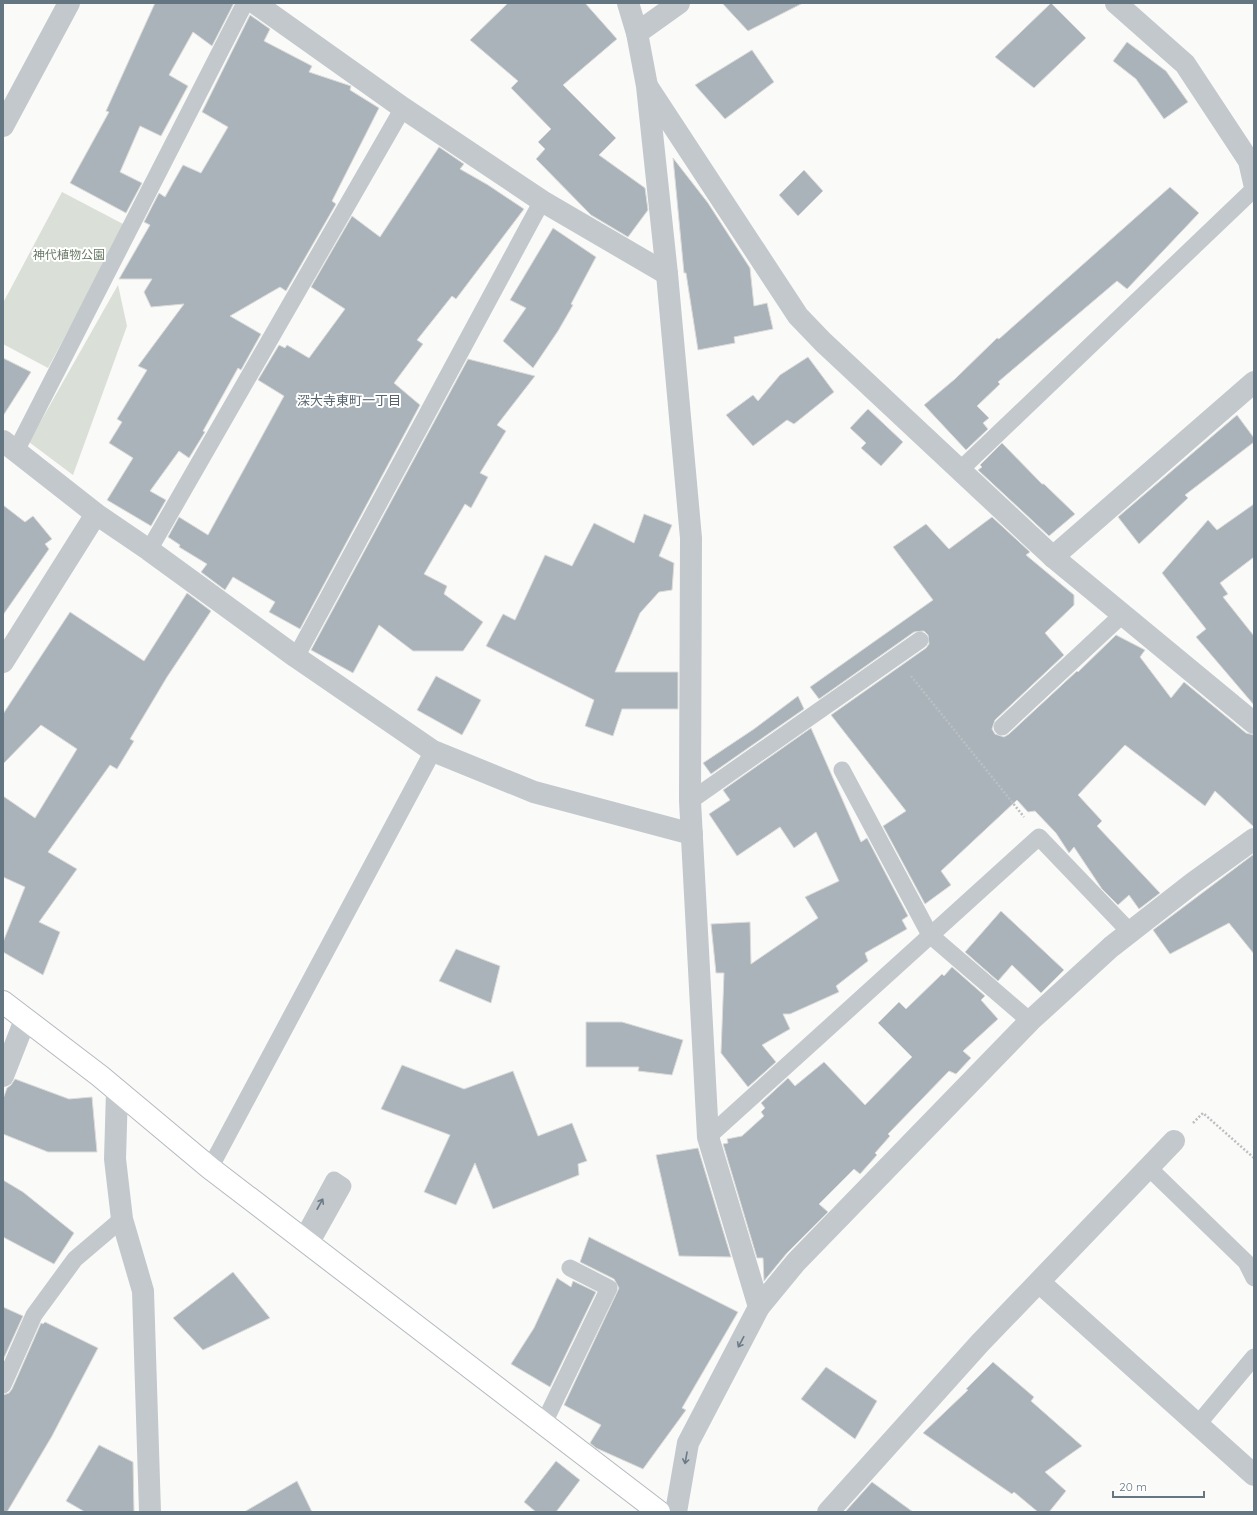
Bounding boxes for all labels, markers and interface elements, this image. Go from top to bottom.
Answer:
park label: 神代植物公園 [33,247,105,262]
district label: 深大寺東町一丁目 [297,392,401,408]
one-way arrow [317,1199,325,1211]
one-way arrow [737,1336,745,1348]
one-way arrow [681,1452,689,1465]
scale bar [1113,1473,1204,1499]
text: 20 m [1119,1479,1147,1494]

